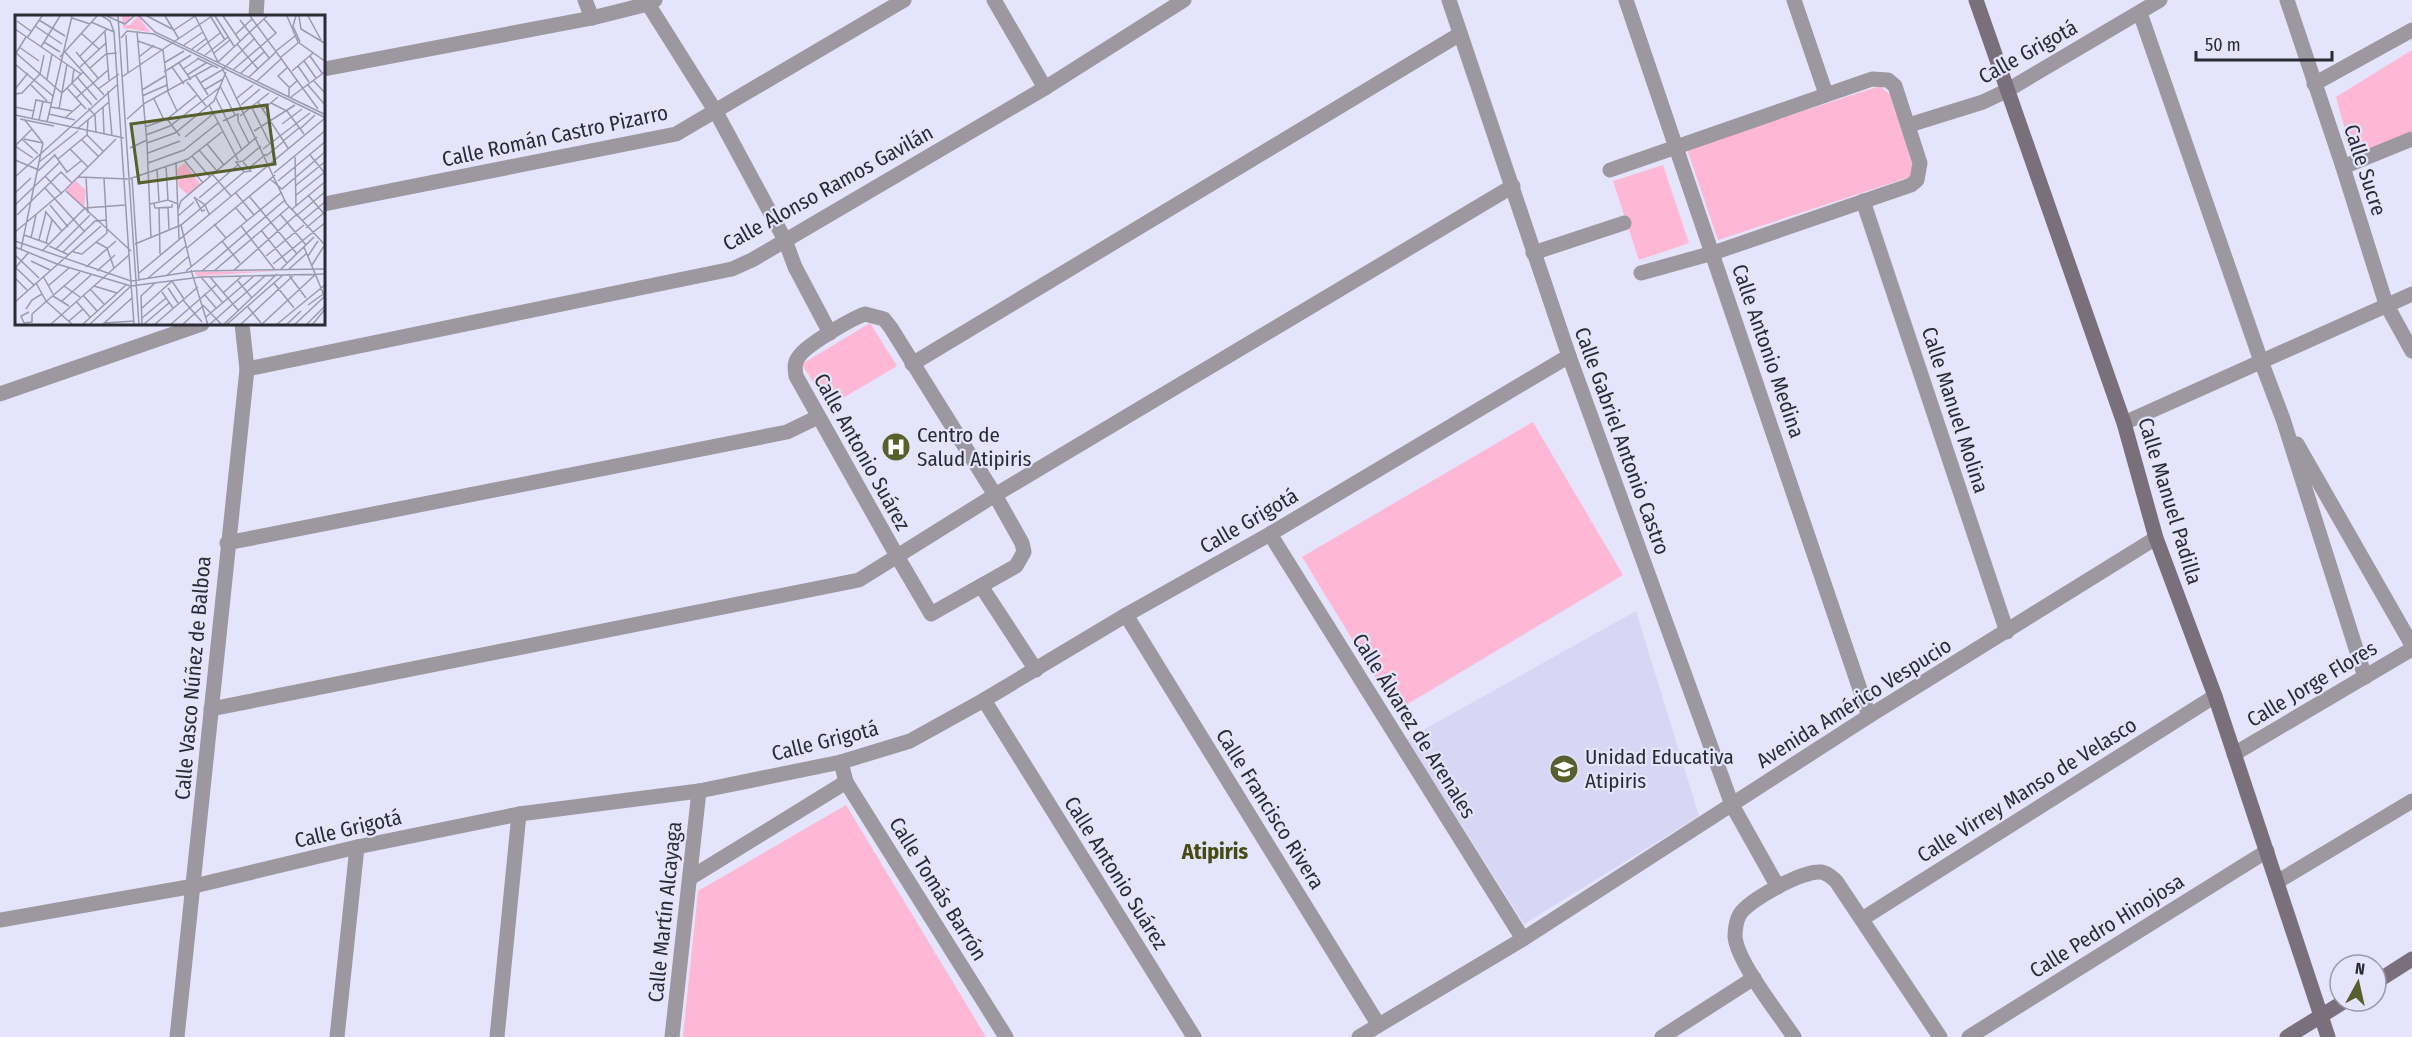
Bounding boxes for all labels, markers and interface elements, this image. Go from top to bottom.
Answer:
street label: Calle Grigotá [1974,14,2082,90]
inset map [15,15,326,326]
scale bar [2196,24,2332,62]
text: 50 m [2205,34,2241,56]
street label: Calle Román Castro Pizarro [440,99,670,173]
street label: Calle Alonso Ramos Gavilán [718,119,938,257]
street label: Calle Sucre [2338,121,2392,219]
street label: Calle Antonio Medina [1726,261,1810,441]
street label: Calle Gabriel Antonio Castro [1569,324,1675,558]
street label: Calle Manuel Molina [1916,324,1994,496]
street label: Calle Antonio Suárez [808,369,916,535]
street label: Calle Manuel Padilla [2132,414,2208,588]
place label: Centro de Salud Atipiris [917,422,1032,472]
hospital icon: Centro de Salud Atipiris [880,431,912,463]
street label: Calle Grigotá [1195,482,1303,560]
street label: Calle Vasco Núñez de Balboa [169,555,217,801]
street label: Calle Álvarez de Arenales [1346,629,1482,823]
street label: Avenida Américo Vespucio [1752,632,1956,774]
street label: Calle Jorge Flores [2242,635,2382,733]
street label: Calle Virrey Manso de Velasco [1912,712,2142,868]
street label: Calle Grigotá [769,715,881,767]
street label: Calle Francisco Rivera [1210,724,1330,894]
place label: Unidad Educativa Atipiris [1585,744,1734,794]
school or university icon: Unidad Educativa Atipiris [1548,753,1580,785]
street label: Calle Antonio Suárez [1058,792,1174,954]
street label: Calle Grigotá [292,804,404,854]
street label: Calle Tomás Barrón [883,812,993,966]
street label: Calle Martín Alcayaga [643,820,687,1004]
district label: Atipiris [1181,838,1249,865]
street label: Calle Pedro Hinojosa [2025,868,2189,984]
north arrow [2328,953,2388,1013]
text: N [2354,959,2366,979]

